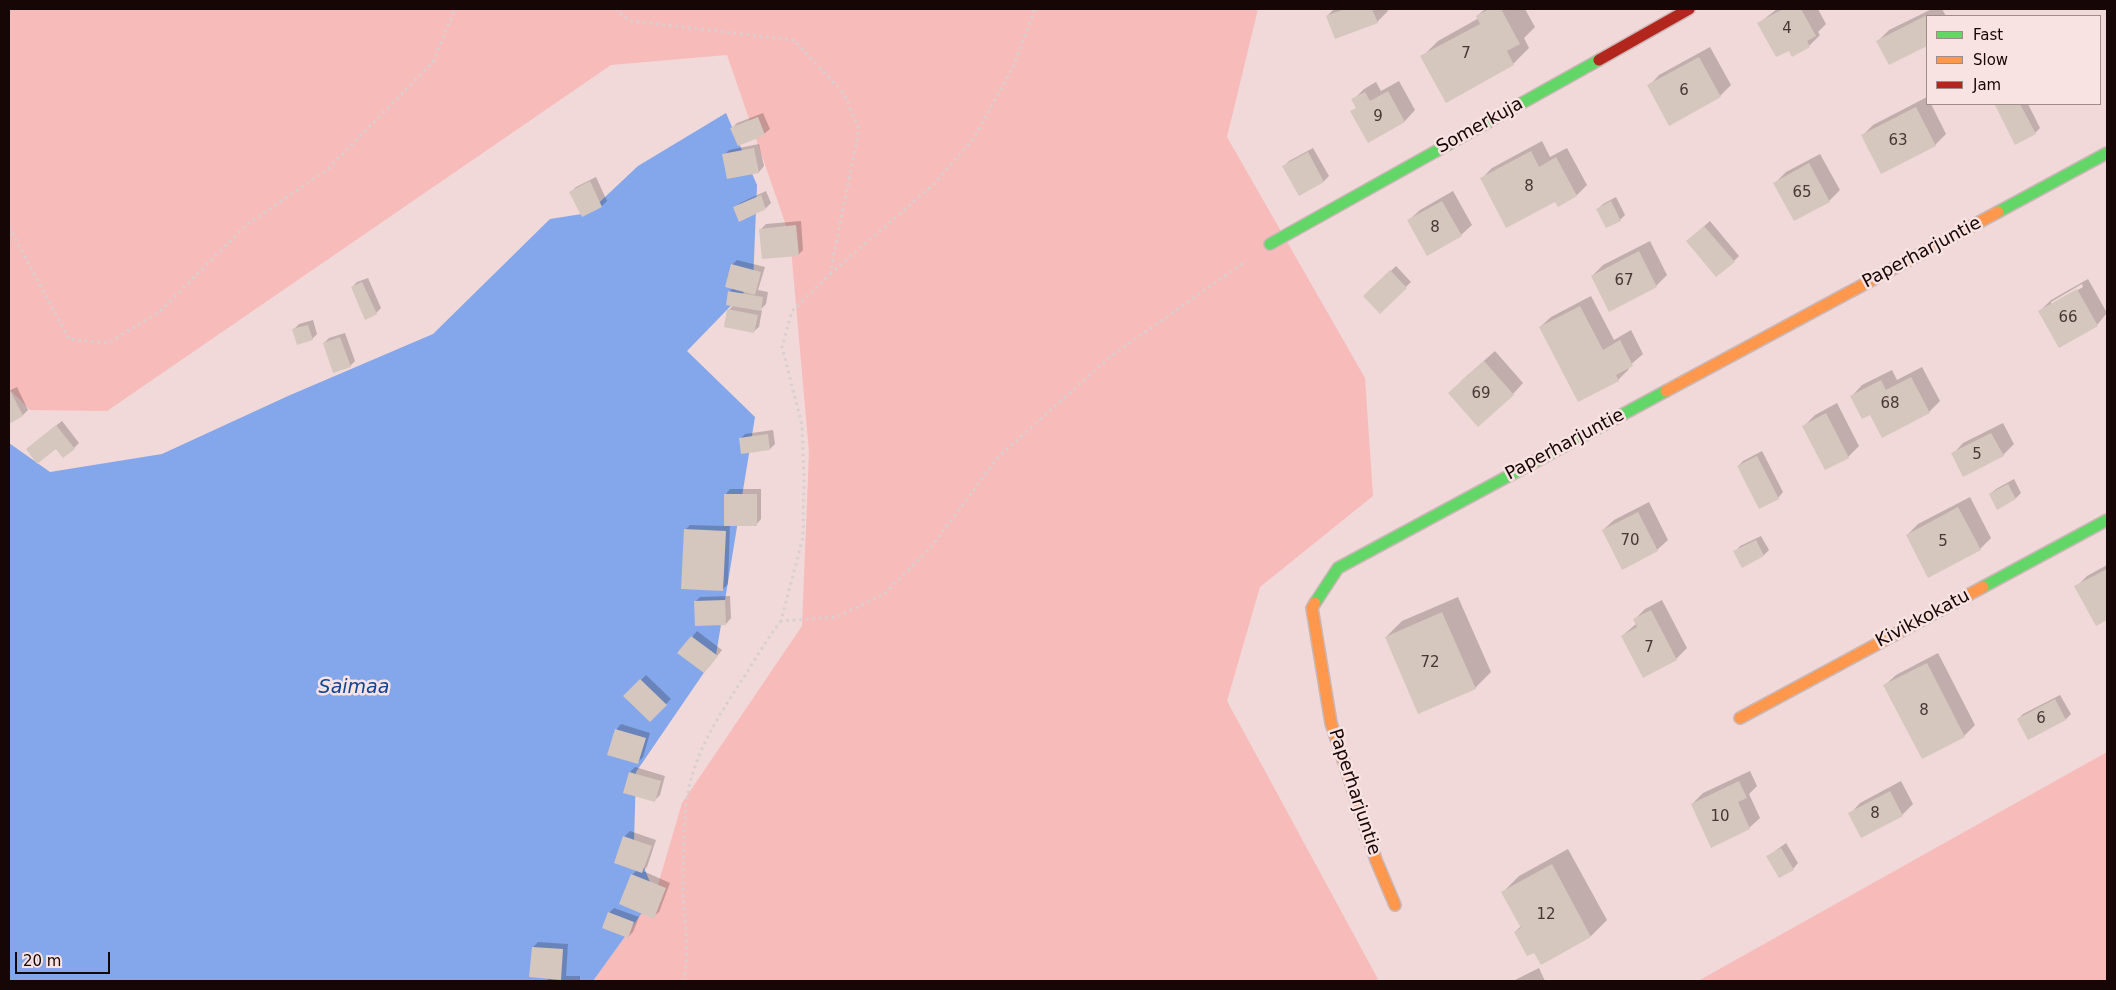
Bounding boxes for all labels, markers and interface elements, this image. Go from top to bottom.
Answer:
legend [1926,15,2101,105]
house number: 4 [1782,20,1792,38]
text: Fast [1973,26,2003,44]
house number: 7 [1461,45,1471,63]
text: Slow [1973,51,2008,69]
text: Jam [1973,76,2001,94]
house number: 6 [1679,82,1689,100]
street label: Somerkuja [1433,93,1527,159]
house number: 9 [1373,108,1383,126]
house number: 63 [1888,132,1908,150]
house number: 8 [1524,178,1534,196]
house number: 65 [1792,184,1812,202]
street label: Paperharjuntie [1859,213,1985,293]
house number: 8 [1430,219,1440,237]
house number: 67 [1614,272,1634,290]
house number: 66 [2058,309,2078,327]
house number: 69 [1471,385,1491,403]
house number: 68 [1880,395,1900,413]
street label: Paperharjuntie [1502,405,1628,485]
house number: 5 [1972,446,1982,464]
house number: 70 [1620,532,1640,550]
house number: 5 [1938,533,1948,551]
street label: Kivikkokatu [1872,585,1974,653]
house number: 7 [1644,639,1654,657]
house number: 72 [1420,654,1440,672]
water label: Saimaa [319,677,389,699]
house number: 8 [1919,702,1929,720]
house number: 6 [2036,710,2046,728]
street label: Paperharjuntie [1323,726,1385,858]
house number: 8 [1870,805,1880,823]
house number: 10 [1710,808,1730,826]
house number: 12 [1536,906,1556,924]
scale bar [18,942,112,974]
text: 20 m [23,952,61,970]

